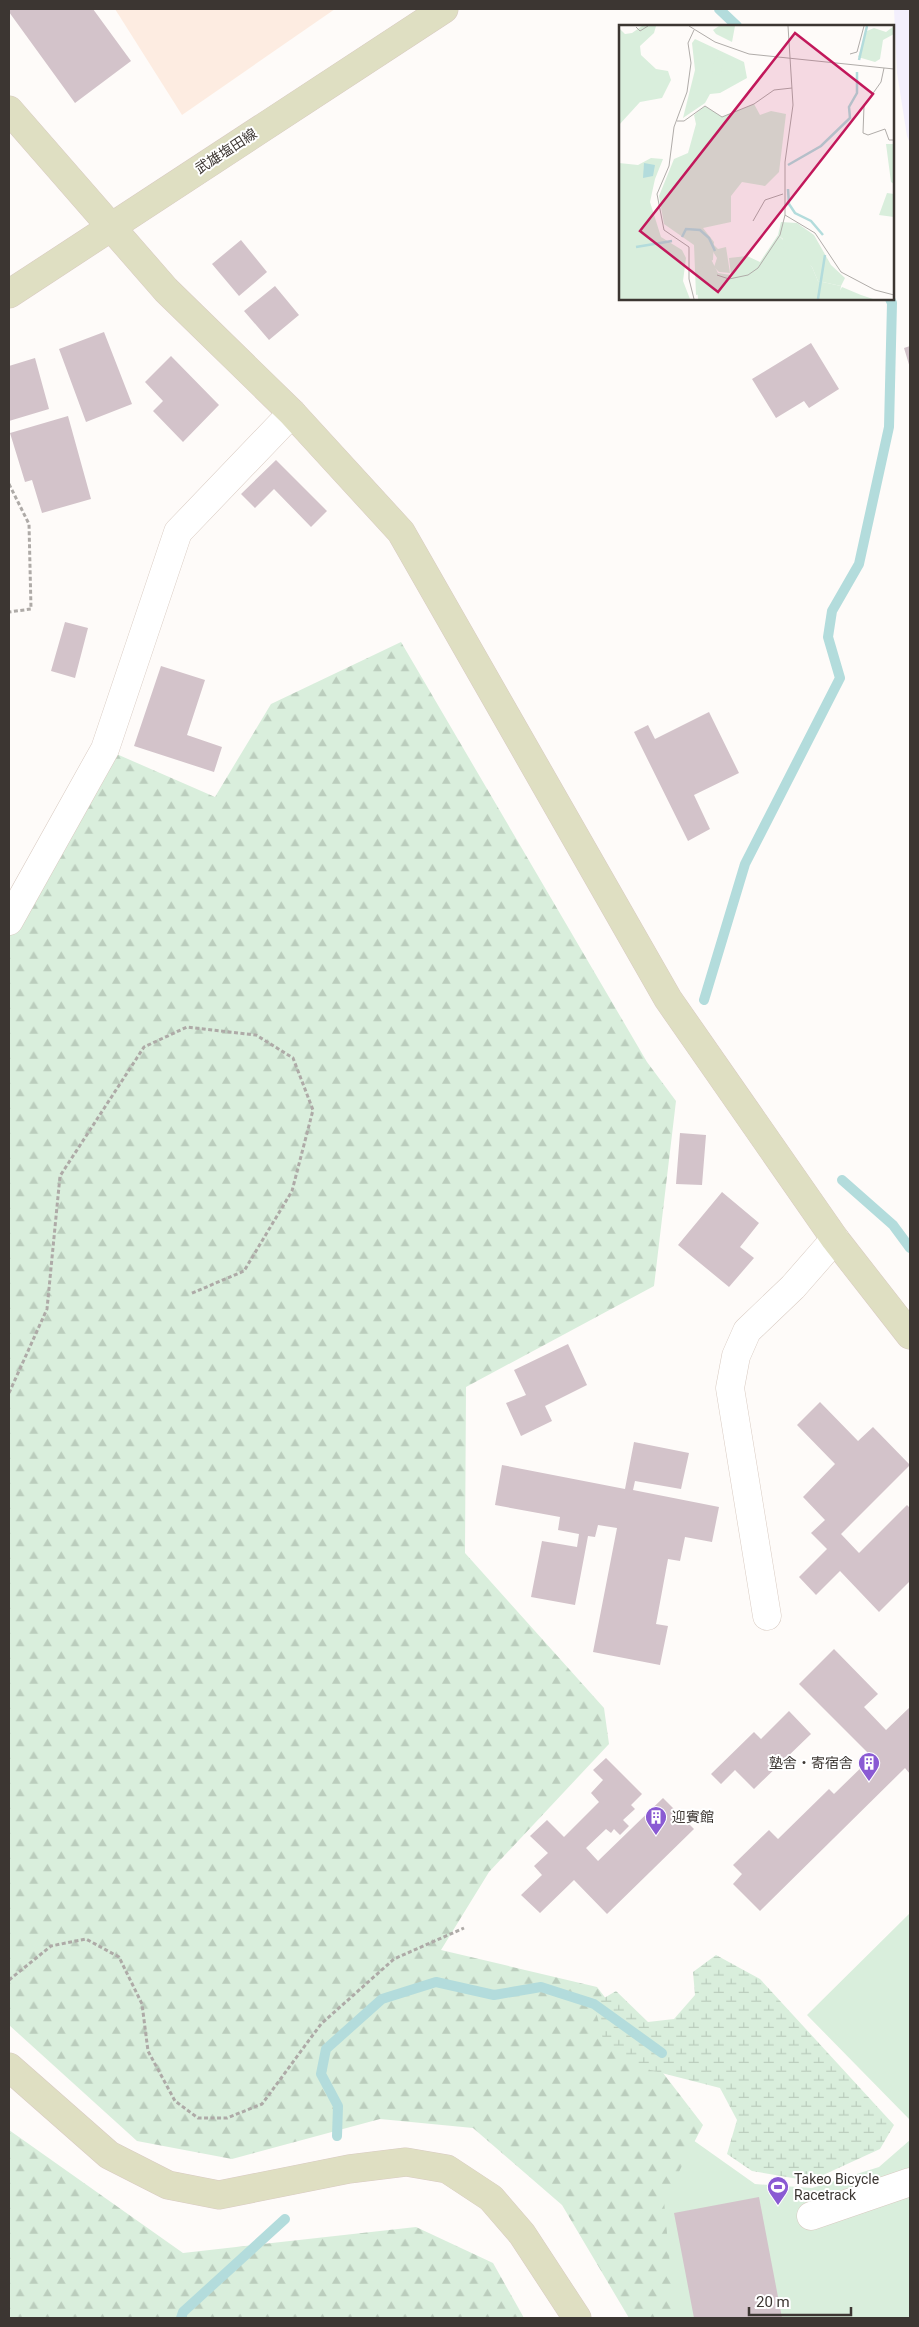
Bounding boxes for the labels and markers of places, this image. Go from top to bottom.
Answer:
building icon: 塾舎・寄宿舎 [857,1751,881,1782]
place label: 塾舎・寄宿舎 [769,1755,853,1771]
building icon: 迎賓館 [644,1805,668,1836]
place label: 迎賓館 [672,1809,714,1825]
place label: Takeo Bicycle Racetrack [794,2171,879,2203]
sports icon: Takeo Bicycle Racetrack [766,2175,790,2206]

